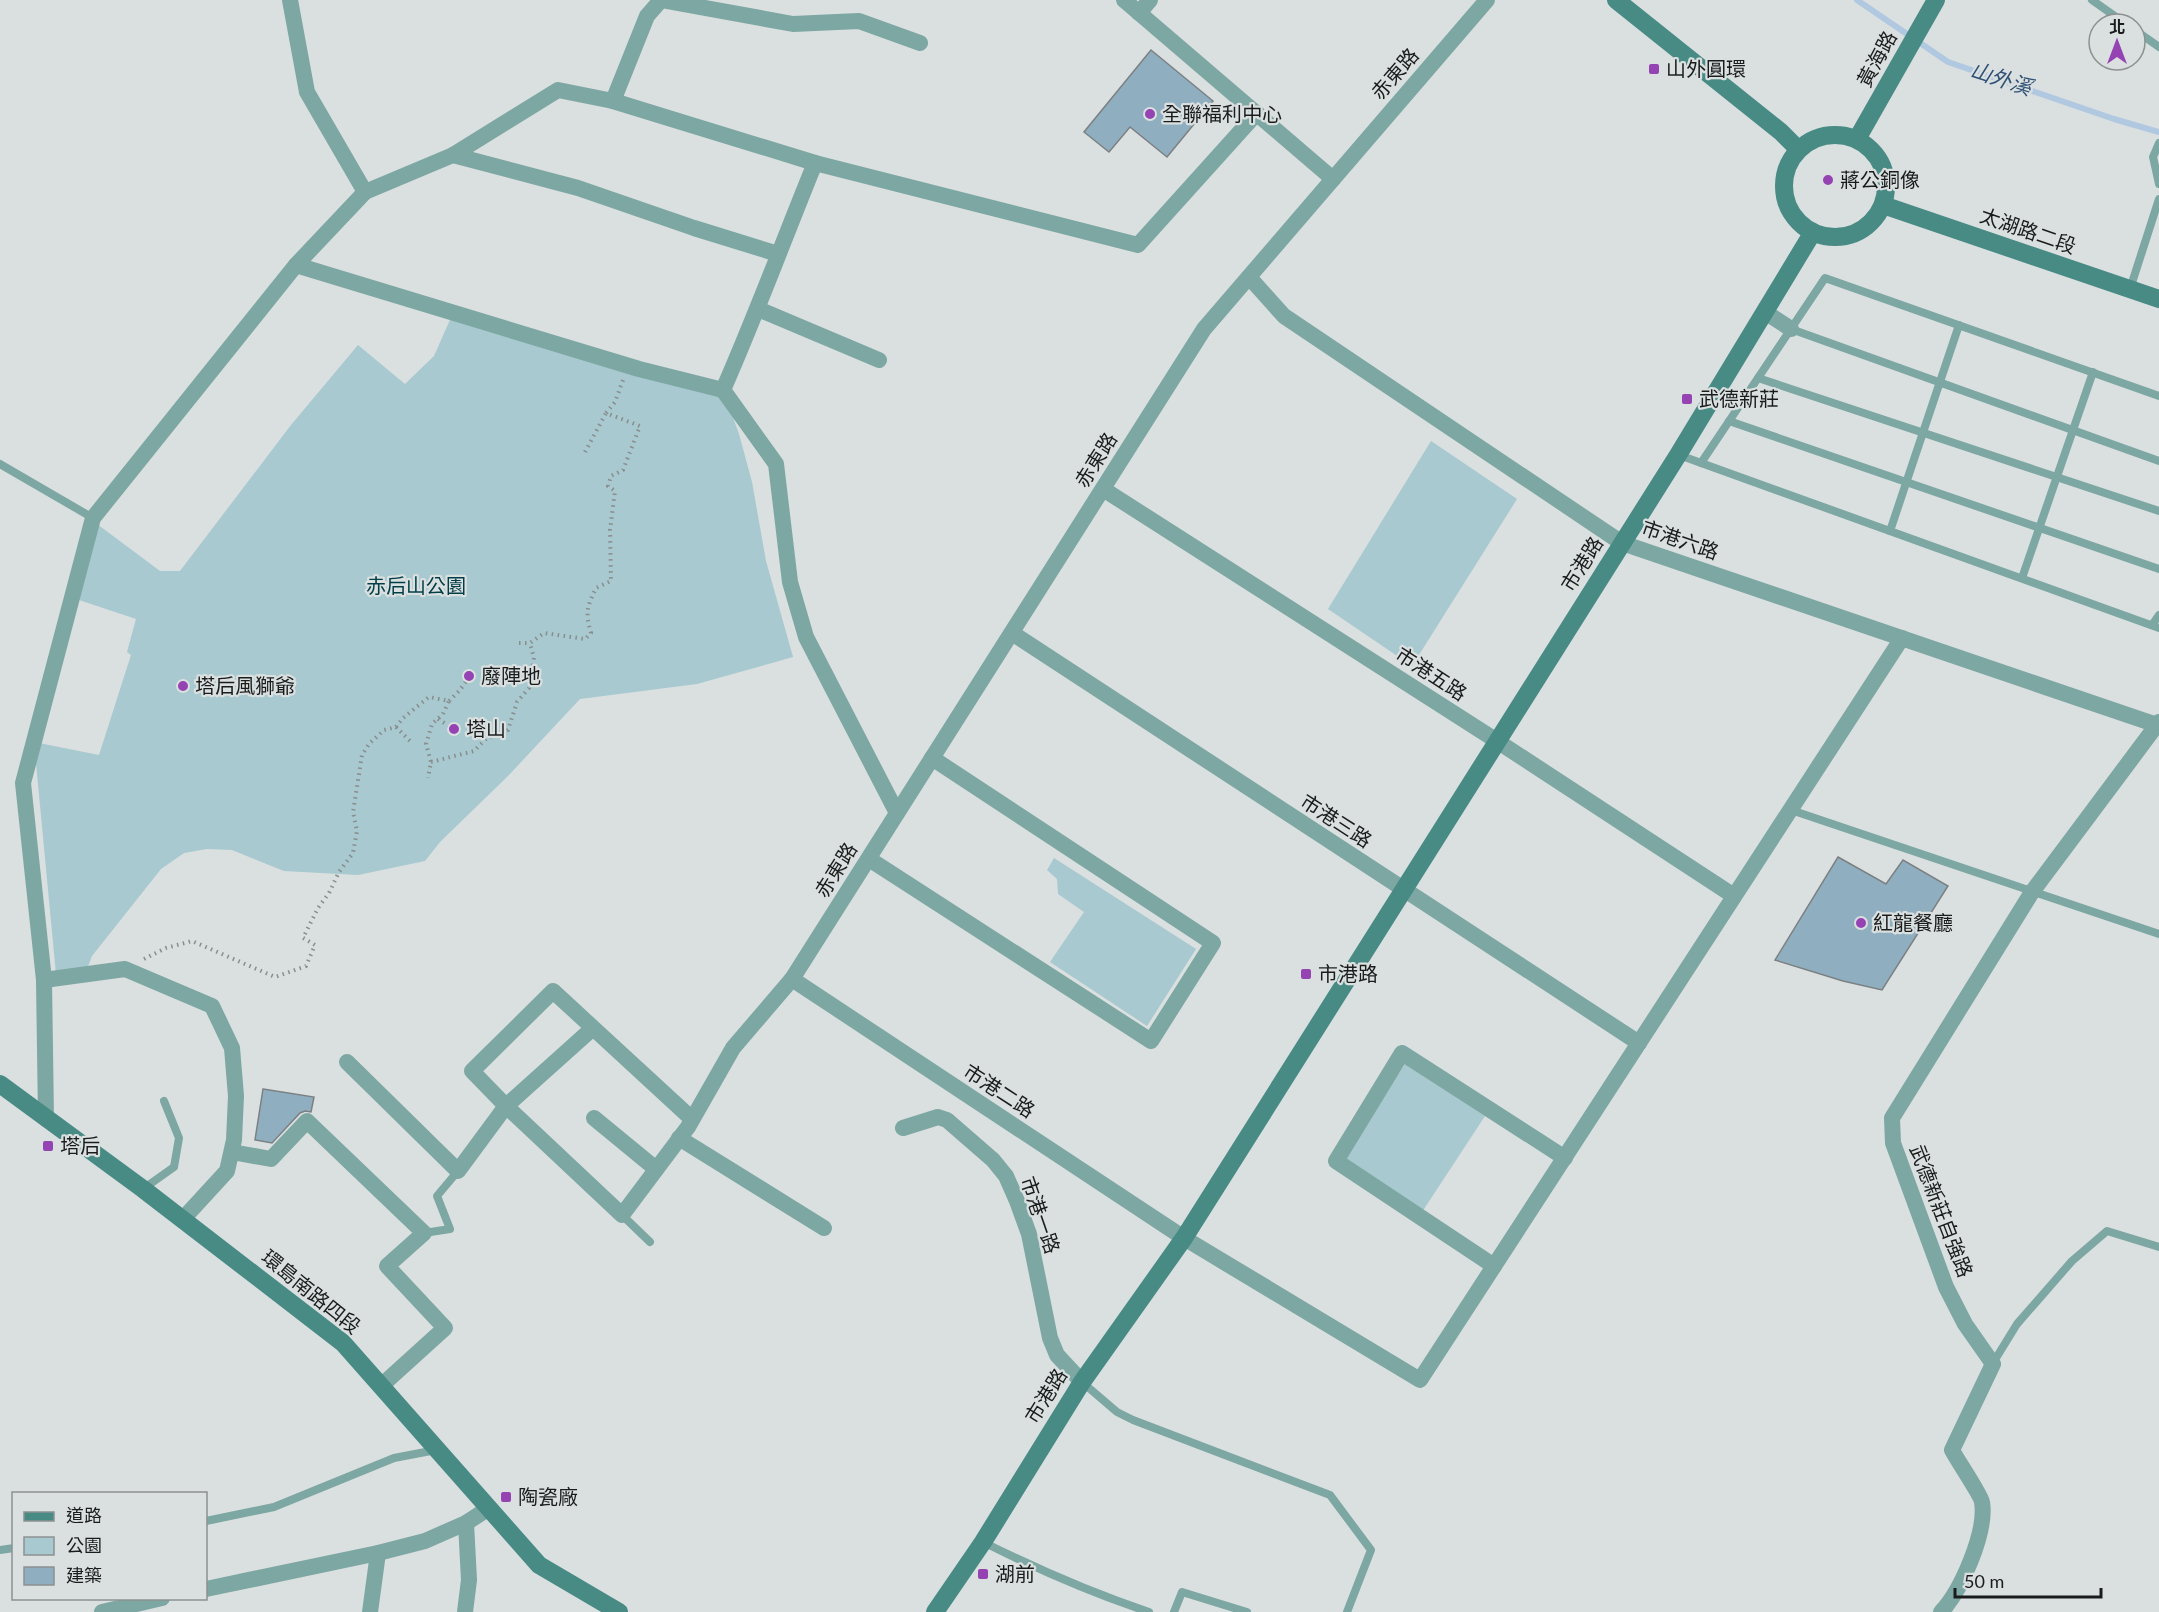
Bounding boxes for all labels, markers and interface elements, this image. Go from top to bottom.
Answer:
north arrow [2087,12,2147,72]
text: 北 [2109,17,2125,36]
street label: 黃海路 [1851,26,1901,91]
street label: 赤東路 [1366,43,1423,104]
place label: 山外圓環 [1666,56,1746,80]
water label: 山外溪 [1968,56,2038,100]
marker: 山外圓環 [1647,62,1661,76]
place label: 全聯福利中心 [1162,101,1282,125]
marker: 全聯福利中心 [1143,107,1157,121]
place label: 蔣公銅像 [1840,167,1920,191]
marker: 蔣公銅像 [1821,173,1835,187]
street label: 太湖路二段 [1977,202,2080,258]
place label: 武德新莊 [1699,386,1779,410]
marker: 武德新莊 [1680,392,1694,406]
street label: 赤東路 [1069,428,1121,491]
street label: 市港六路 [1639,515,1722,563]
street label: 市港路 [1555,532,1607,595]
park label: 赤后山公園 [366,573,466,597]
street label: 市港五路 [1391,641,1472,705]
place label: 廢陣地 [481,663,541,687]
marker: 廢陣地 [462,669,476,683]
place label: 塔后風獅爺 [195,673,295,697]
marker: 塔后風獅爺 [176,679,190,693]
place label: 塔山 [466,716,506,740]
marker: 塔山 [447,722,461,736]
street label: 市港三路 [1296,788,1377,852]
street label: 赤東路 [809,838,861,901]
place label: 紅龍餐廳 [1873,910,1953,934]
marker: 紅龍餐廳 [1854,916,1868,930]
place label: 市港路 [1318,961,1378,985]
marker: 市港路 [1299,967,1313,981]
street label: 市港二路 [959,1058,1040,1122]
place label: 塔后 [60,1133,100,1157]
marker: 塔后 [41,1139,55,1153]
street label: 武德新莊自強路 [1906,1141,1978,1280]
street label: 市港一路 [1017,1173,1065,1256]
street label: 環島南路四段 [257,1244,366,1338]
street label: 市港路 [1019,1364,1071,1427]
place label: 陶瓷廠 [518,1484,578,1508]
marker: 陶瓷廠 [499,1490,513,1504]
legend [12,1492,207,1600]
text: 道路 [66,1504,102,1526]
text: 公園 [66,1534,102,1556]
place label: 湖前 [995,1561,1035,1585]
scale bar [1955,1561,2100,1599]
text: 建築 [66,1564,102,1586]
marker: 湖前 [976,1567,990,1581]
text: 50 m [1964,1570,2004,1592]

